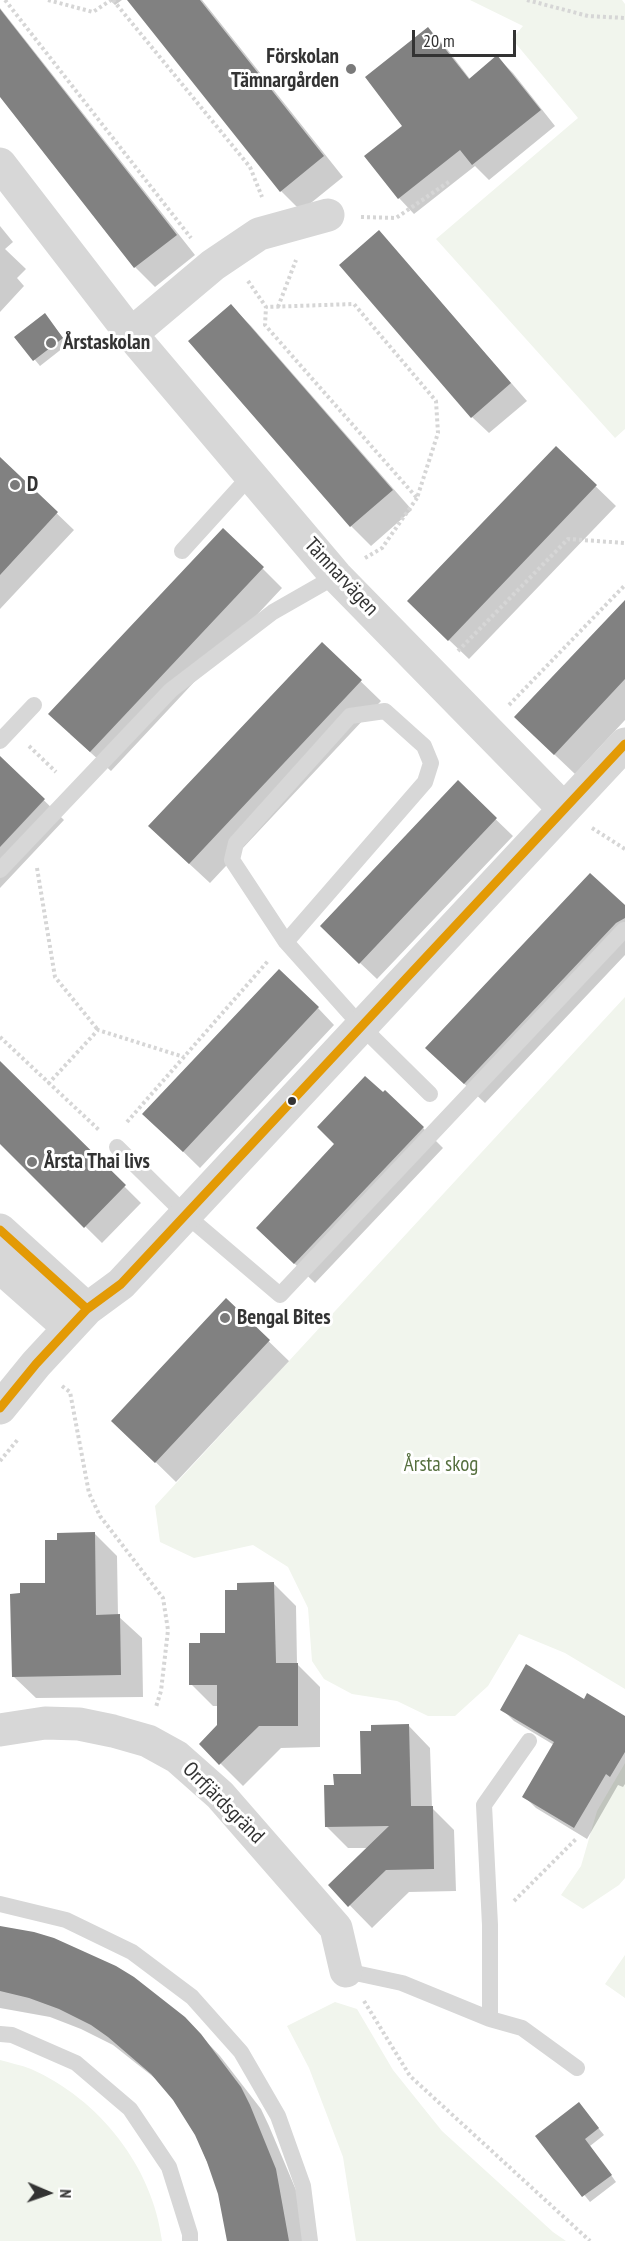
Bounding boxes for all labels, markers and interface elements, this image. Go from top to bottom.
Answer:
scale bar [415,18,518,56]
text: 20 m [423,29,455,52]
place label: Förskolan Tämnargården [231,44,339,94]
marker: Förskolan Tämnargården [344,62,358,76]
place label: Årstaskolan [63,330,150,356]
marker: Årstaskolan [44,336,58,350]
place label: D [27,472,38,498]
marker: D [8,478,22,492]
street label: Tämnarvägen [299,533,383,621]
unlabelled marker [286,1095,298,1107]
place label: Årsta Thai livs [44,1149,150,1175]
marker: Årsta Thai livs [25,1155,39,1169]
place label: Bengal Bites [237,1305,331,1331]
marker: Bengal Bites [218,1311,232,1325]
park label: Årsta skog [404,1452,478,1478]
street label: Orrfjärdsgränd [177,1757,269,1849]
north arrow [18,2163,78,2223]
text: N [56,2189,76,2198]

